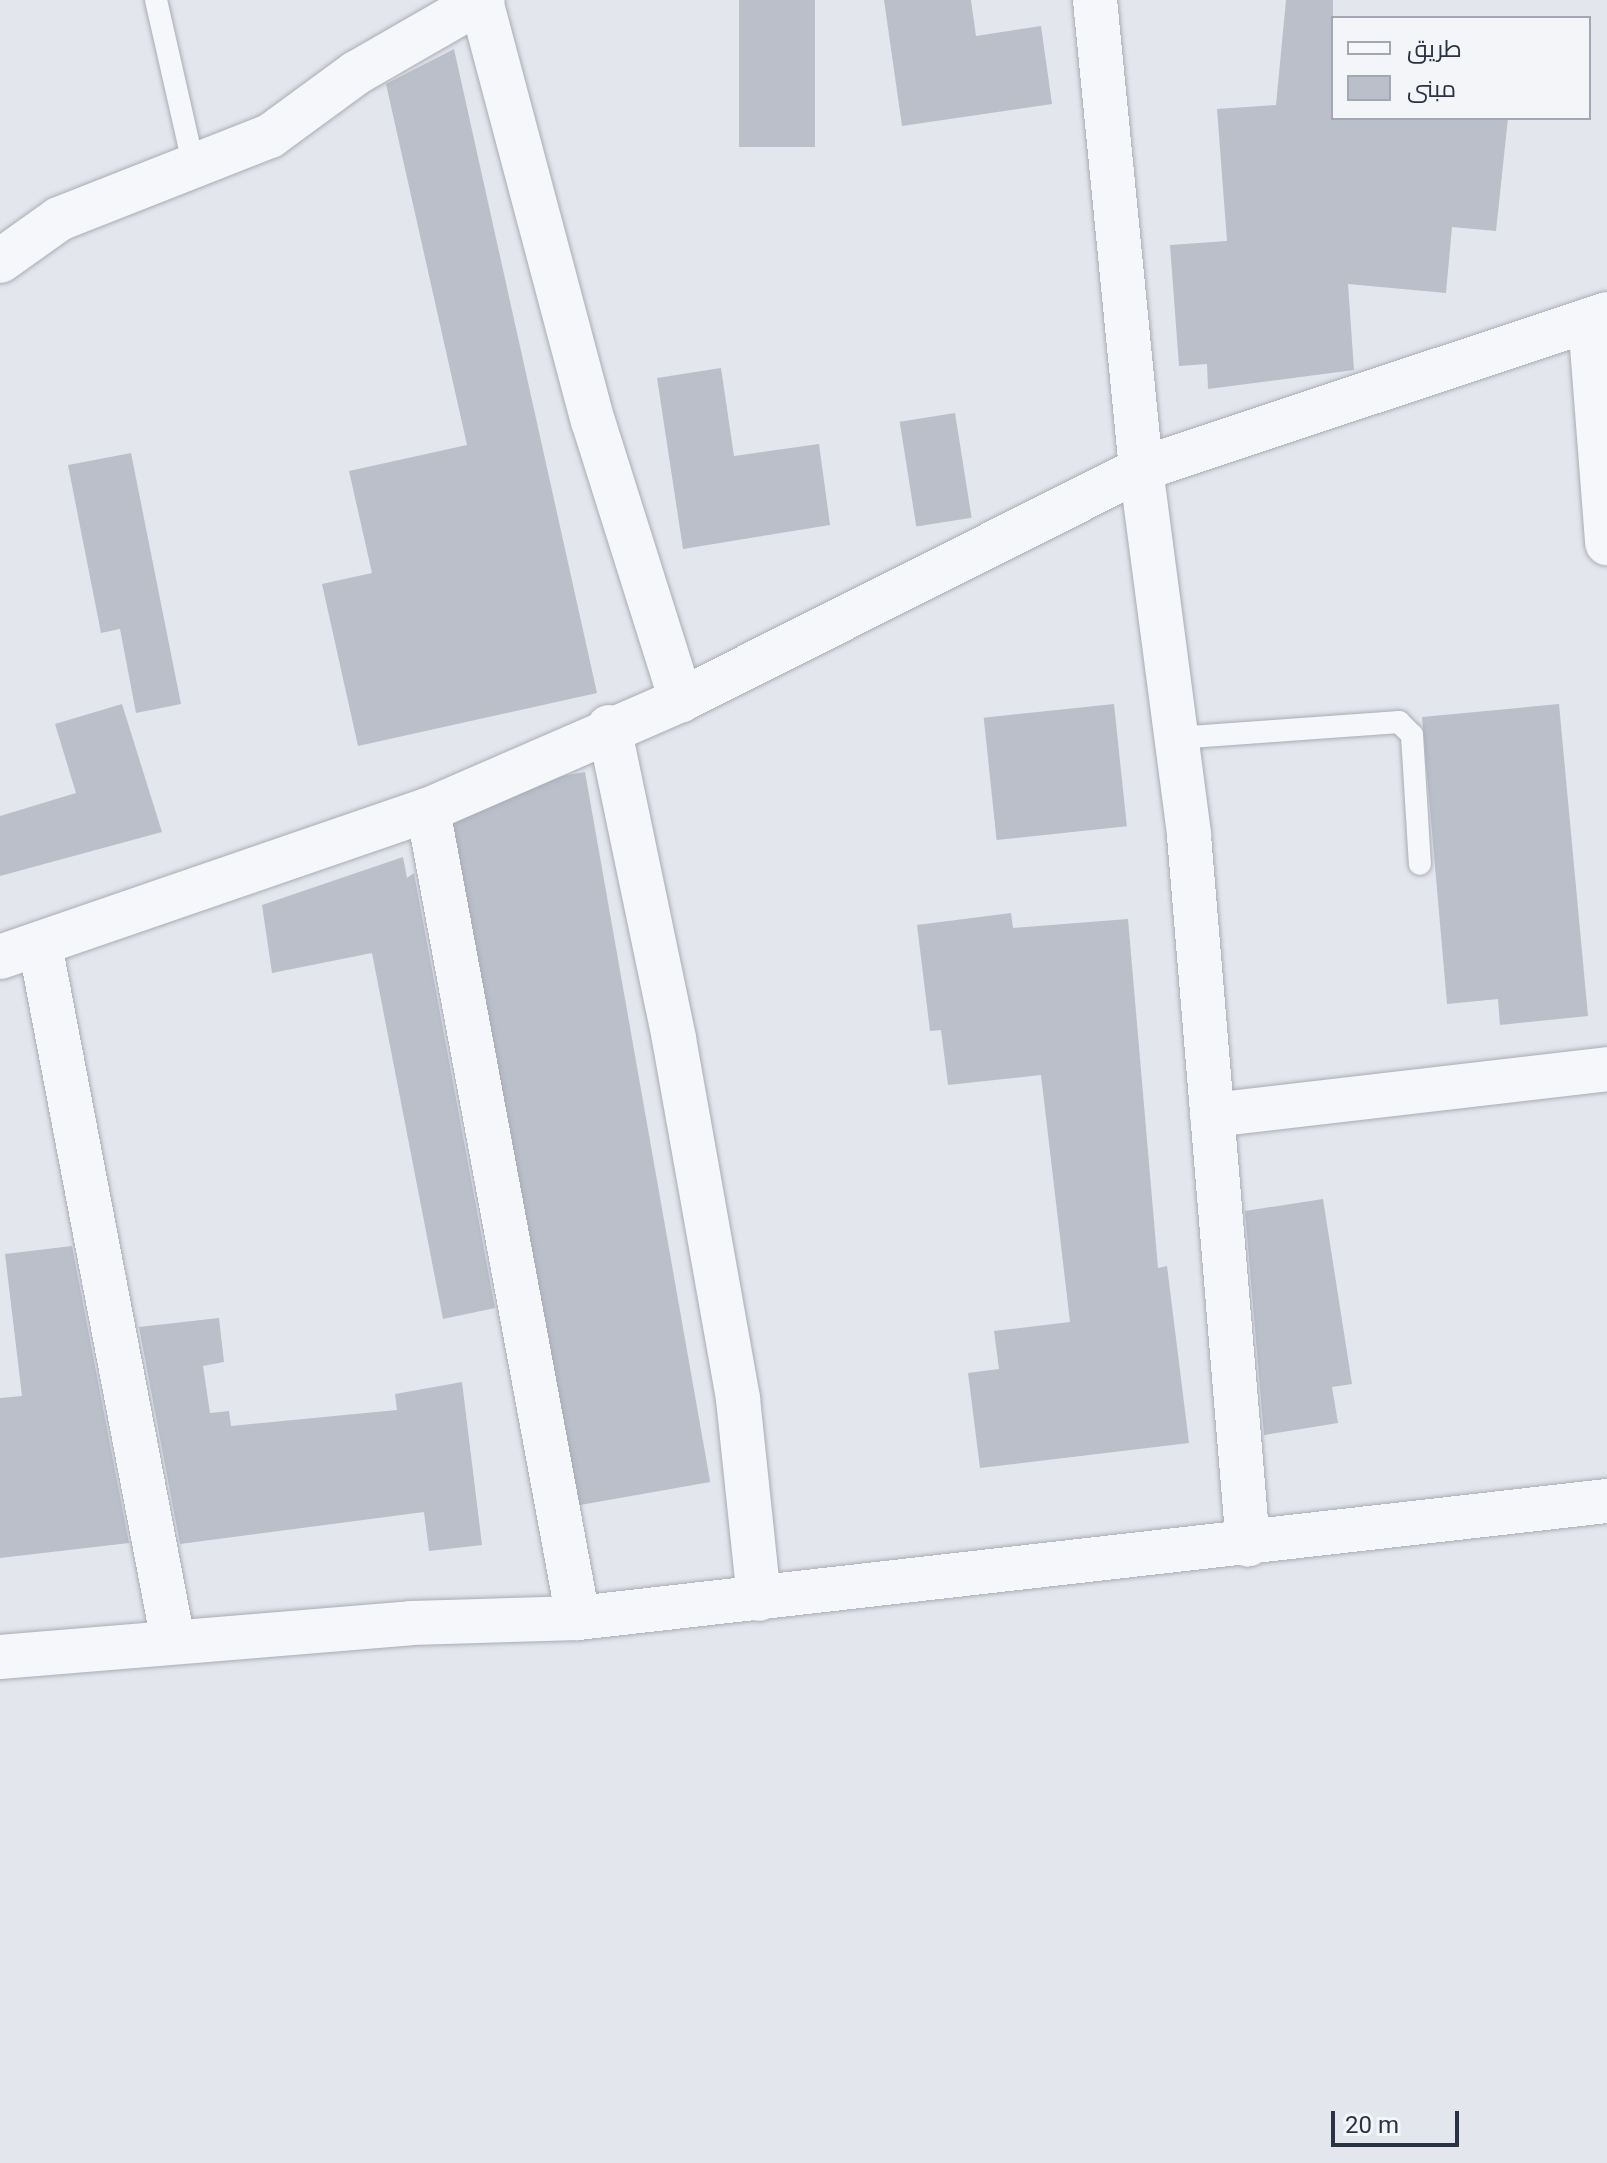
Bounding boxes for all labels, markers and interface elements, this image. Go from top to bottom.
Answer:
legend [1331,16,1591,120]
text: طريق [1407,35,1462,63]
text: مبنى [1407,75,1456,103]
scale bar [1335,2095,1463,2145]
text: 20 m [1345,2111,1399,2139]

